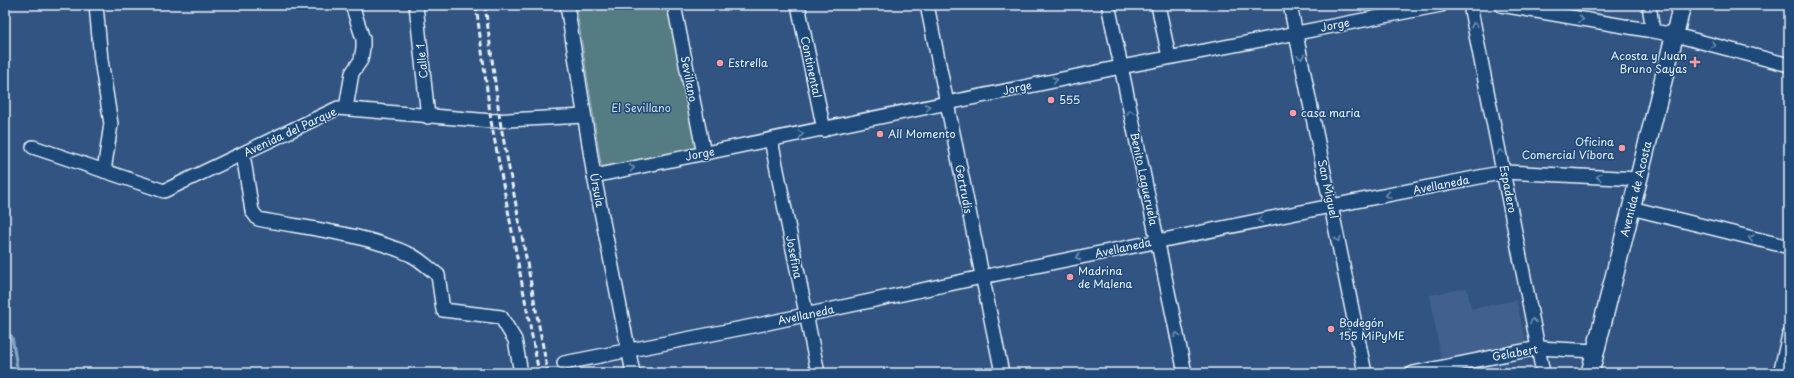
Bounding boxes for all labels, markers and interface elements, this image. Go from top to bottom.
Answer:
street label: Jorge [1319,13,1351,36]
one-way arrow [1578,14,1584,22]
one-way arrow [1471,22,1479,28]
street label: Continental [797,34,826,99]
one-way arrow [1710,40,1716,48]
street label: Calle 1 [411,43,432,79]
place label: Acosta y Juan Bruno Sayas [1611,47,1687,77]
place label: Estrella [728,54,768,71]
one-way arrow [1296,54,1304,60]
street label: Sevillano [677,55,702,103]
marker: Acosta y Juan Bruno Sayas [1690,57,1700,67]
marker: Estrella [715,58,725,68]
street label: Jorge [1001,76,1033,99]
one-way arrow [1052,77,1058,85]
place label: 555 [1059,91,1080,108]
marker: 555 [1046,95,1056,105]
park label: El Sevillano [611,99,671,116]
street label: Avenida del Parque [241,103,339,161]
one-way arrow [925,104,931,112]
place label: casa maria [1301,104,1361,121]
marker: casa maria [1288,108,1298,118]
one-way arrow [1127,109,1135,115]
place label: All Momento [888,125,956,142]
marker: All Momento [875,129,885,139]
one-way arrow [797,131,804,139]
street label: Benito Lagueruela [1126,131,1163,227]
place label: Oficina Comercial Víbora [1522,133,1614,163]
street label: Avenida de Acosta [1615,139,1656,239]
street label: Jorge [684,142,716,165]
marker: Oficina Comercial Víbora [1617,143,1627,153]
one-way arrow [1497,149,1505,155]
street label: San Miguel [1314,158,1343,220]
street label: Gertrudis [951,163,978,215]
street label: Espadero [1496,164,1521,214]
one-way arrow [629,165,635,173]
street label: Úrsula [586,171,609,209]
street label: Avellaneda [1411,171,1471,198]
one-way arrow [1596,173,1602,182]
one-way arrow [1385,190,1391,199]
one-way arrow [1257,216,1263,224]
street label: Avellaneda [1093,233,1153,262]
street label: Josefina [782,234,807,280]
one-way arrow [1748,234,1755,243]
one-way arrow [1333,236,1342,242]
one-way arrow [1075,253,1081,261]
place label: Madrina de Malena [1078,262,1133,292]
marker: Madrina de Malena [1065,272,1075,282]
street label: Avellaneda [776,300,836,329]
place label: Bodegón 155 MiPyME [1339,314,1405,344]
one-way arrow [1530,318,1538,324]
marker: Bodegón 155 MiPyME [1326,324,1336,334]
one-way arrow [1173,332,1181,338]
street label: Gelabert [1491,340,1540,365]

